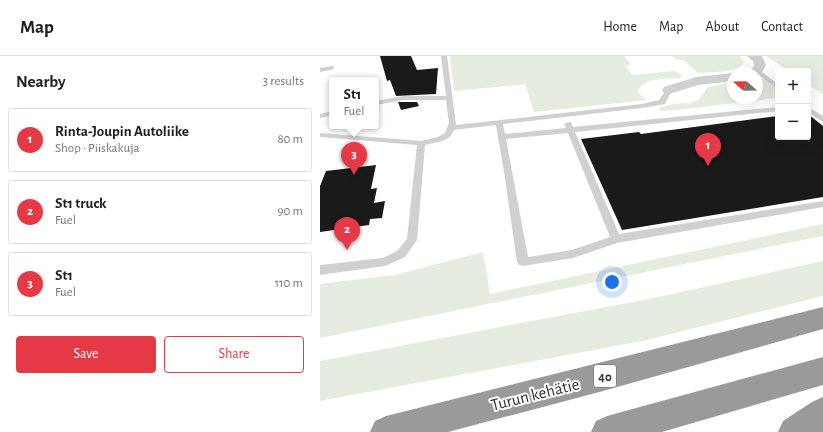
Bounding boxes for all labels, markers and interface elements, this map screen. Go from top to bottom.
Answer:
text: Map [20,18,54,37]
text: Home [603,20,637,34]
text: Map [659,20,683,34]
text: About [705,20,739,34]
text: Contact [761,20,803,34]
north arrow [727,68,763,104]
map controls [775,68,811,140]
button: + [775,68,811,104]
text: Nearby [16,73,66,90]
text: 3 results [263,75,304,88]
popup [329,77,379,129]
text: St1 [344,87,362,102]
button: − [775,104,811,140]
text: Fuel [344,105,364,118]
text: Rinta-Joupin Autoliike [55,124,189,139]
text: 1 [28,133,32,146]
text: 80 m [277,133,303,146]
pin: 1 [695,133,721,166]
text: Shop · Piiskakuja [55,142,140,155]
pin: 3 [341,142,367,175]
text: St1 truck [55,196,107,211]
text: 2 [27,205,33,218]
text: 90 m [277,205,303,218]
text: Fuel [55,214,76,227]
pin: 2 [334,217,360,250]
text: St1 [55,268,73,283]
your location [602,272,622,292]
text: 3 [27,277,33,290]
text: 110 m [275,277,303,290]
text: Fuel [55,286,76,299]
button: Save [16,336,156,373]
button: Share [164,336,304,373]
road number: 40 [594,365,616,387]
street label: Turun kehätie [489,375,581,414]

